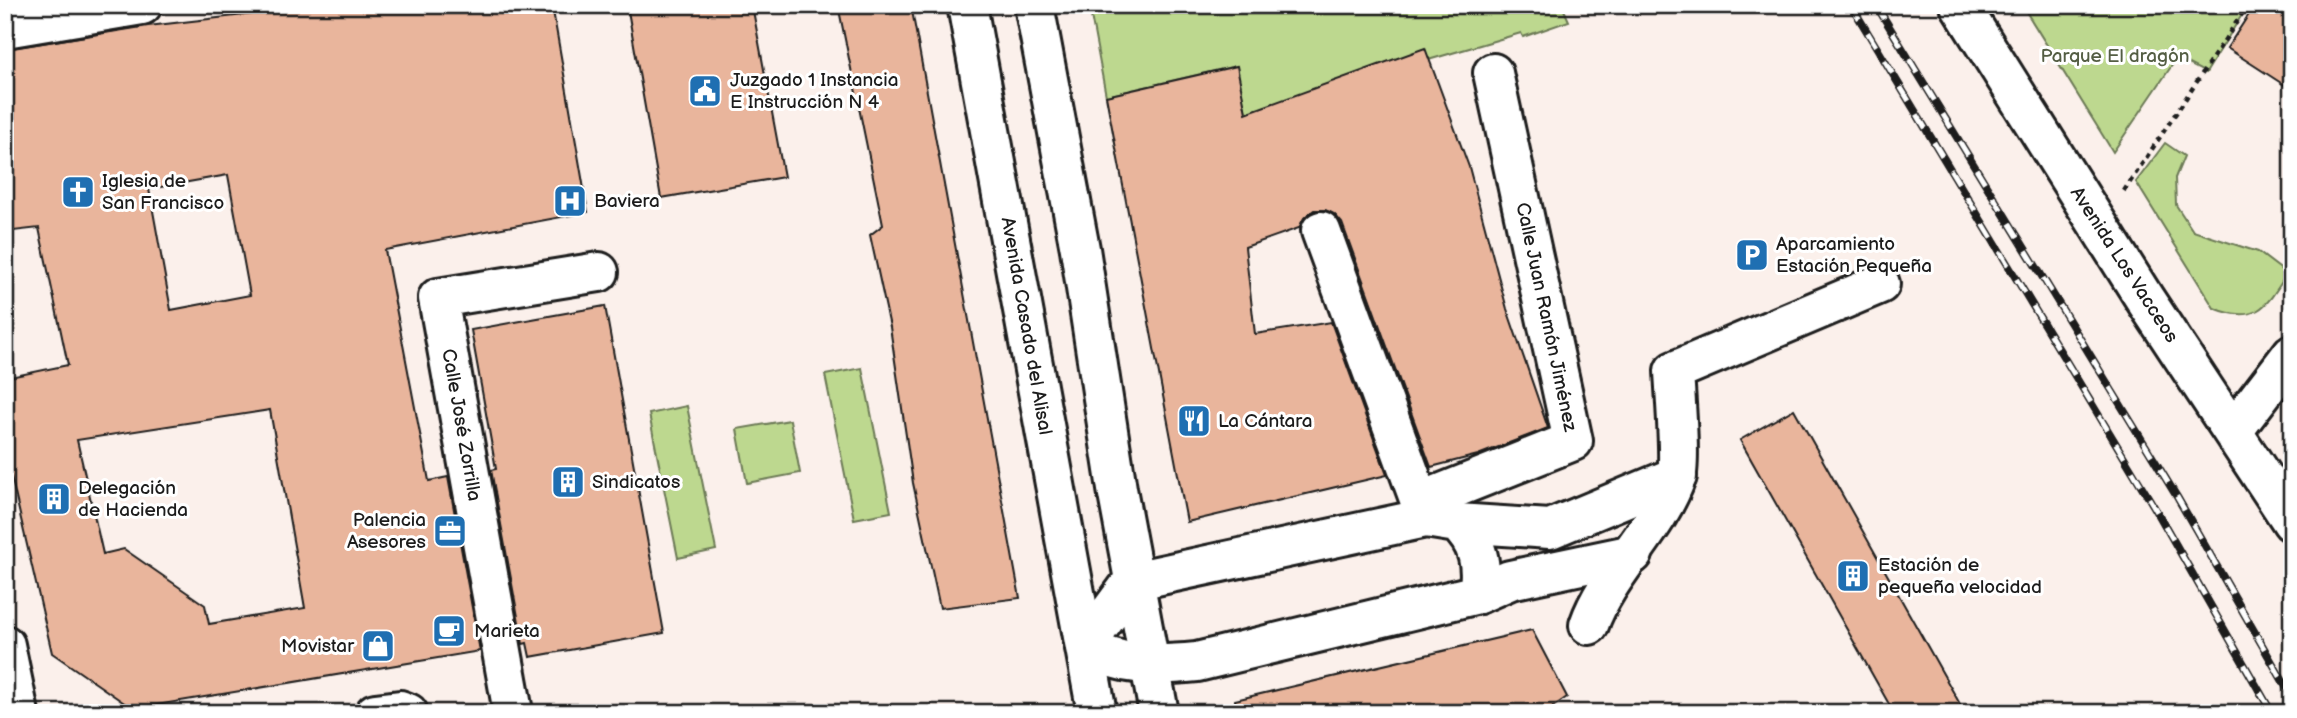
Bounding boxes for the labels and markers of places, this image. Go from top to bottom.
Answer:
place label: Juzgado 1 Instancia E Instrucción N 4 [730,69,898,114]
public building icon: Juzgado 1 Instancia E Instrucción N 4 [686,72,724,110]
place label: Iglesia de San Francisco [102,170,224,215]
church icon: Iglesia de San Francisco [59,173,97,211]
hospital icon: Baviera [551,182,589,220]
place label: Baviera [594,190,660,213]
place label: Aparcamiento Estación Pequeña [1776,233,1932,278]
parking icon: Aparcamiento Estación Pequeña [1733,236,1771,274]
restaurant icon: La Cántara [1175,402,1213,440]
place label: La Cántara [1218,410,1312,433]
building icon: Sindicatos [549,463,587,501]
place label: Sindicatos [592,471,680,494]
place label: Delegación de Hacienda [78,477,188,522]
building icon: Delegación de Hacienda [35,480,73,518]
place label: Palencia Asesores [347,509,426,554]
office icon: Palencia Asesores [431,512,469,550]
place label: Estación de pequeña velocidad [1878,554,2042,599]
building icon: Estación de pequeña velocidad [1834,557,1872,595]
cafe icon: Marieta [430,612,468,650]
place label: Marieta [474,620,540,643]
shop icon: Movistar [359,627,397,665]
place label: Movistar [281,635,355,658]

